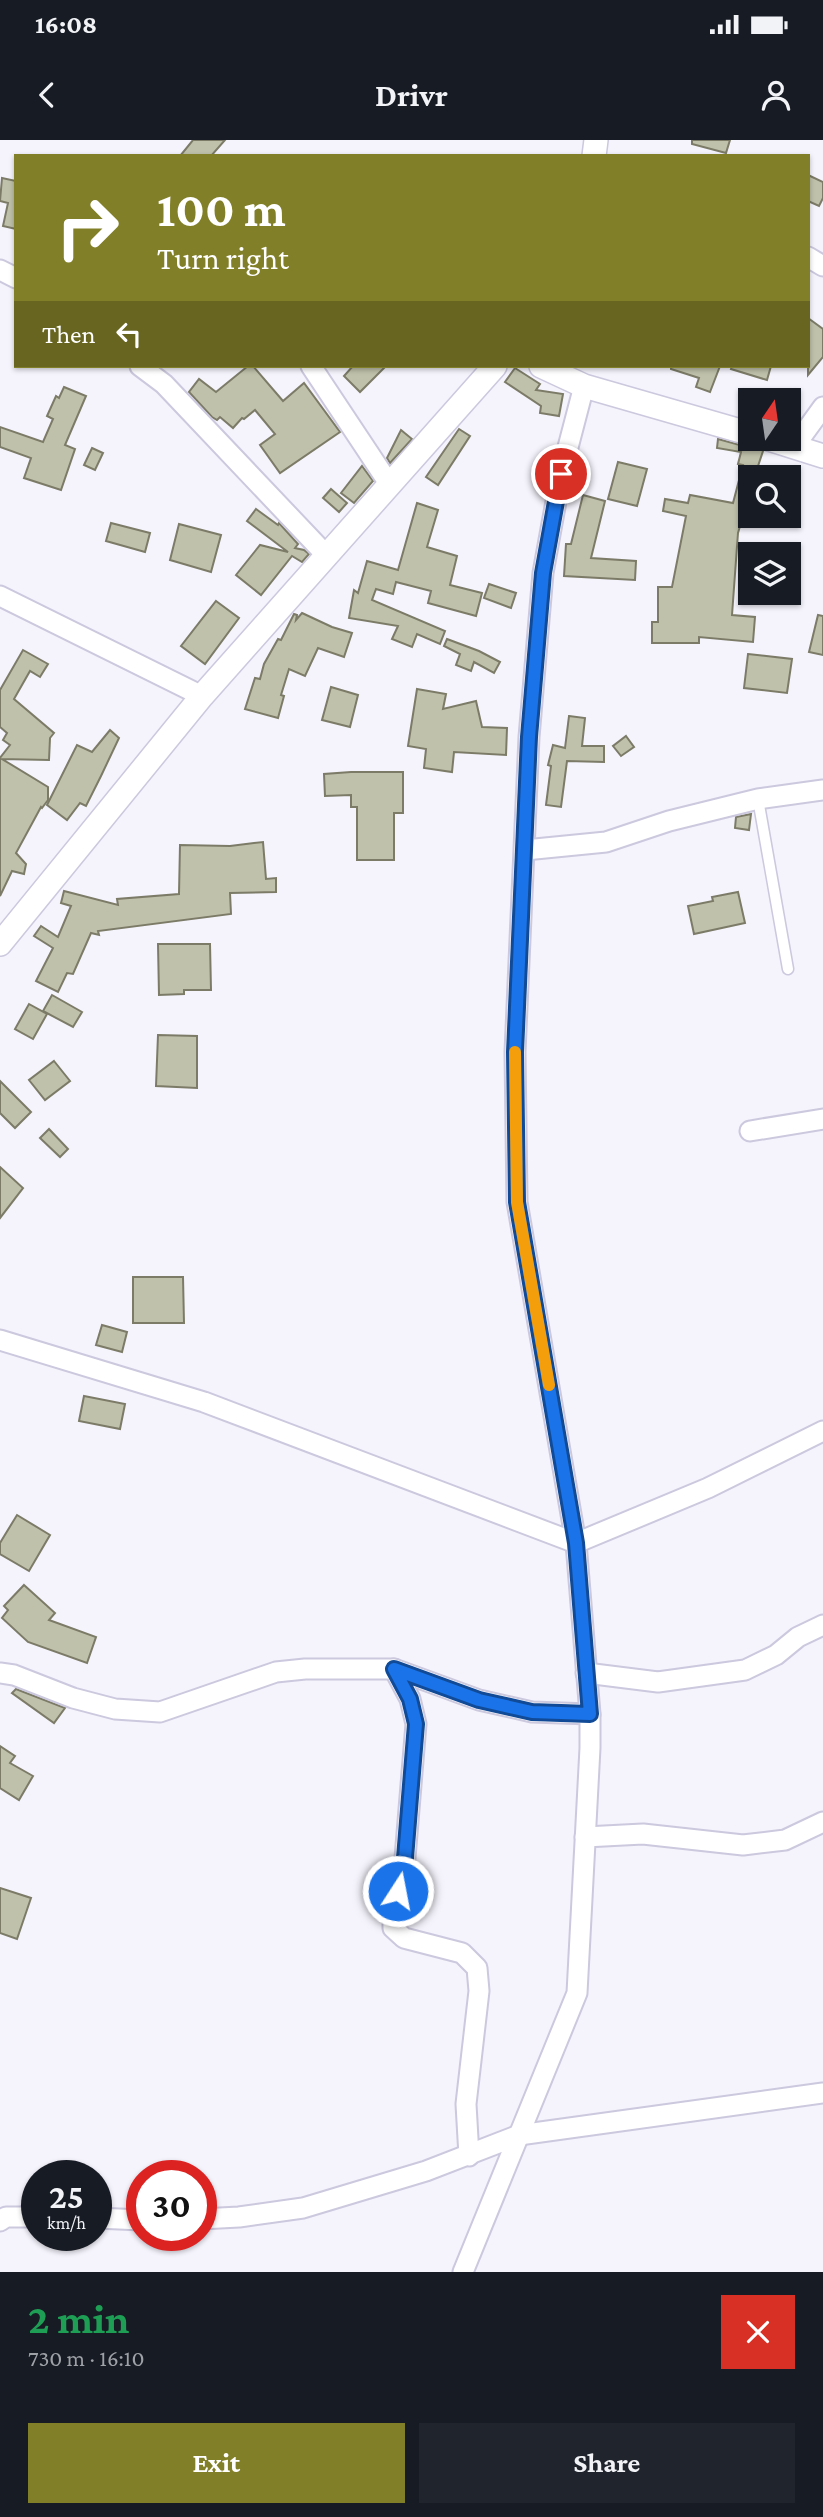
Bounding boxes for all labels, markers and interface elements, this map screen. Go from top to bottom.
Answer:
text: 16:08 [35,10,97,39]
icon: back [28,76,66,114]
icon: person [757,76,795,114]
text: Drivr [375,77,448,113]
icon: right [42,182,133,273]
text: 100 m [157,182,286,237]
text: Turn right [157,240,289,276]
icon: left [110,315,148,353]
text: Then [42,320,96,349]
north arrow [738,388,802,452]
map controls [738,388,801,605]
pin [531,444,591,504]
icon: arrive [542,455,580,493]
button: search [738,465,801,528]
button: layers [738,542,801,605]
position arrow [361,1854,435,1928]
speed limit sign: 30 [126,2160,217,2251]
text: 25 [49,2177,84,2216]
text: km/h [47,2213,86,2233]
text: 2 min [28,2295,129,2342]
button: close [721,2295,795,2369]
text: 730 m · 16:10 [28,2345,144,2371]
button: Exit [28,2423,405,2503]
button: Share [419,2423,795,2503]

